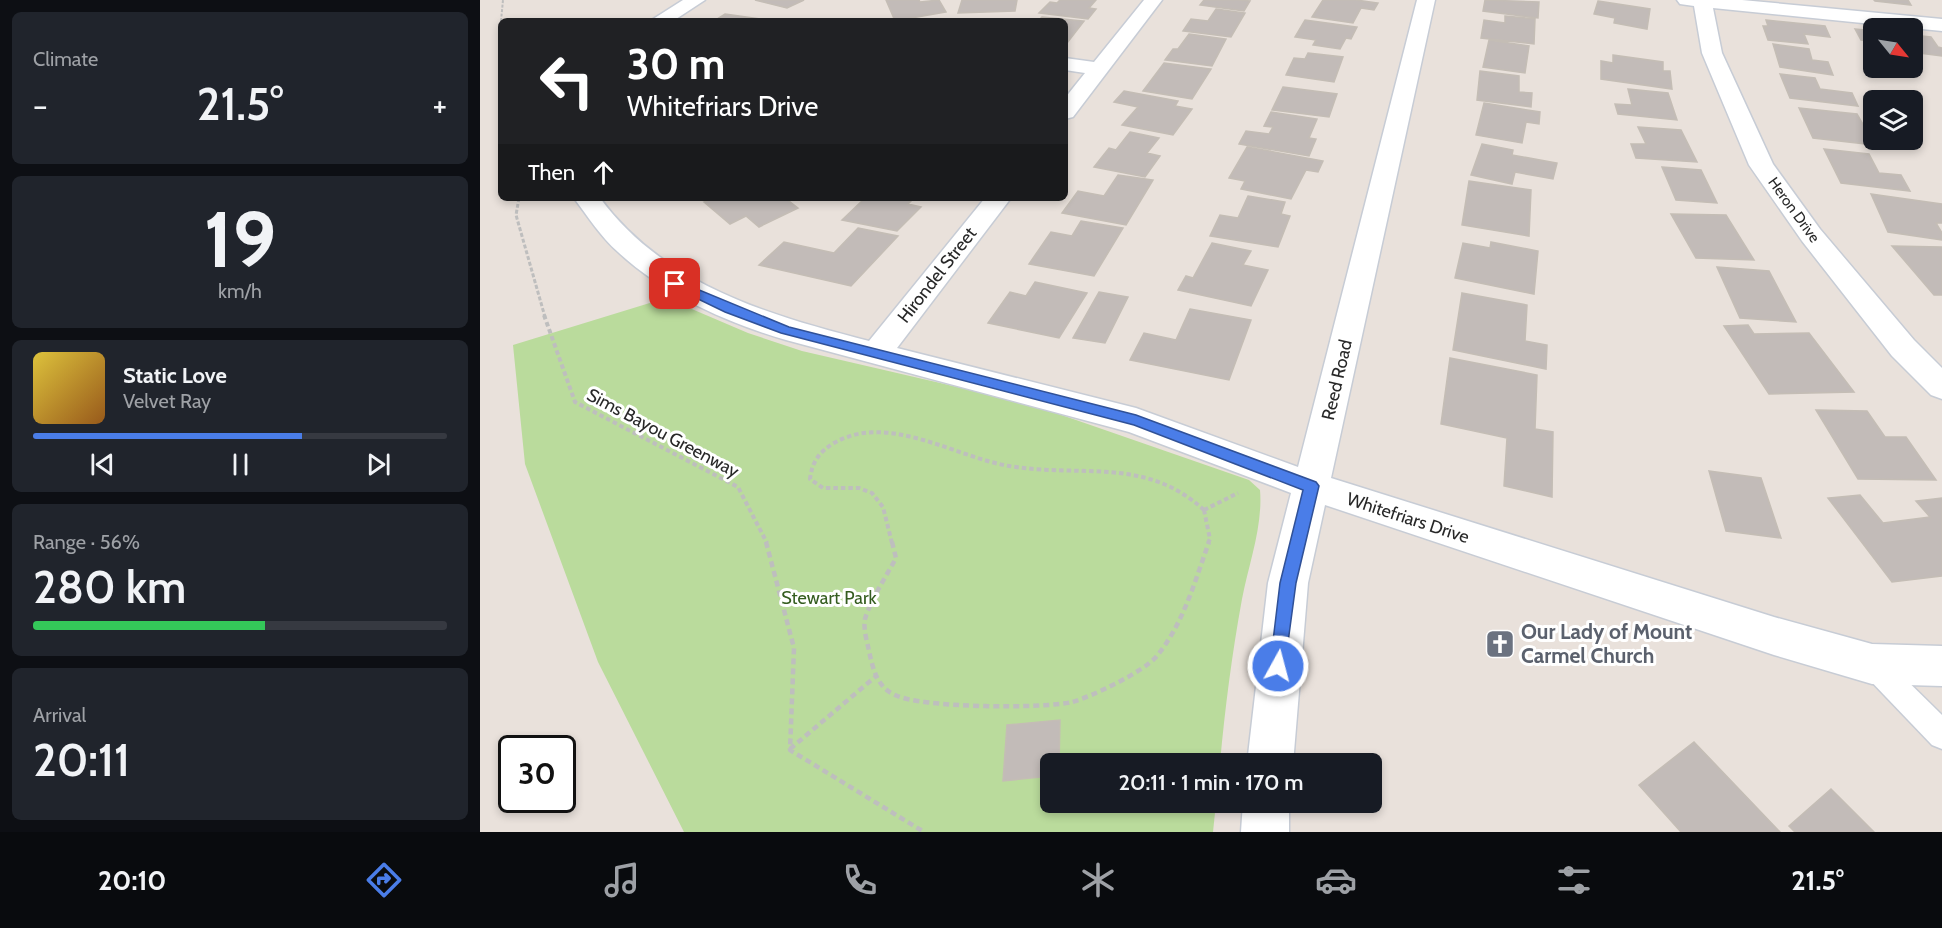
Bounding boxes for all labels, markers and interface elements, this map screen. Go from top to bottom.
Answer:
north arrow [1863,18,1923,78]
map controls [1863,18,1923,150]
text: 30 m [627,38,725,90]
icon: left [528,42,606,120]
text: Climate [33,47,98,71]
text: 21.5° [197,77,283,131]
text: − [33,85,48,125]
text: + [432,85,447,125]
text: Whitefriars Drive [627,90,818,123]
button: layers [1863,90,1923,150]
icon: ahead [587,156,620,189]
text: Then [528,159,575,186]
street label: Heron Drive [1764,174,1824,246]
text: 19 [204,192,276,287]
street label: Hirondel Street [893,223,981,327]
pin [649,258,700,309]
icon: arrive [658,267,691,300]
text: km/h [218,279,262,303]
street label: Reed Road [1317,338,1357,422]
text: Static Love [123,362,227,389]
street label: Sims Bayou Greenway [583,384,743,482]
text: Velvet Ray [123,389,211,413]
icon: previous [86,448,119,481]
icon: pause [224,448,257,481]
icon: next [362,448,395,481]
street label: Whitefriars Drive [1344,488,1472,548]
text: Range · 56% [33,530,140,554]
text: 280 km [33,560,186,614]
park label: Stewart Park [781,587,878,609]
place label: Our Lady of Mount Carmel Church [1521,619,1692,668]
church icon: Our Lady of Mount Carmel Church [1484,628,1516,660]
position arrow [1246,634,1310,698]
text: Arrival [33,703,86,727]
text: 20:11 [33,733,130,787]
speed limit sign: 30 [498,735,576,813]
text: 20:11 · 1 min · 170 m [1119,769,1304,796]
icon: directions [363,859,405,901]
icon: music [601,859,643,901]
icon: phone [839,859,881,901]
icon: climate [1077,859,1119,901]
icon: car [1315,859,1357,901]
icon: filters [1553,859,1595,901]
text: 20:10 [98,864,166,897]
text: 21.5° [1791,864,1844,897]

